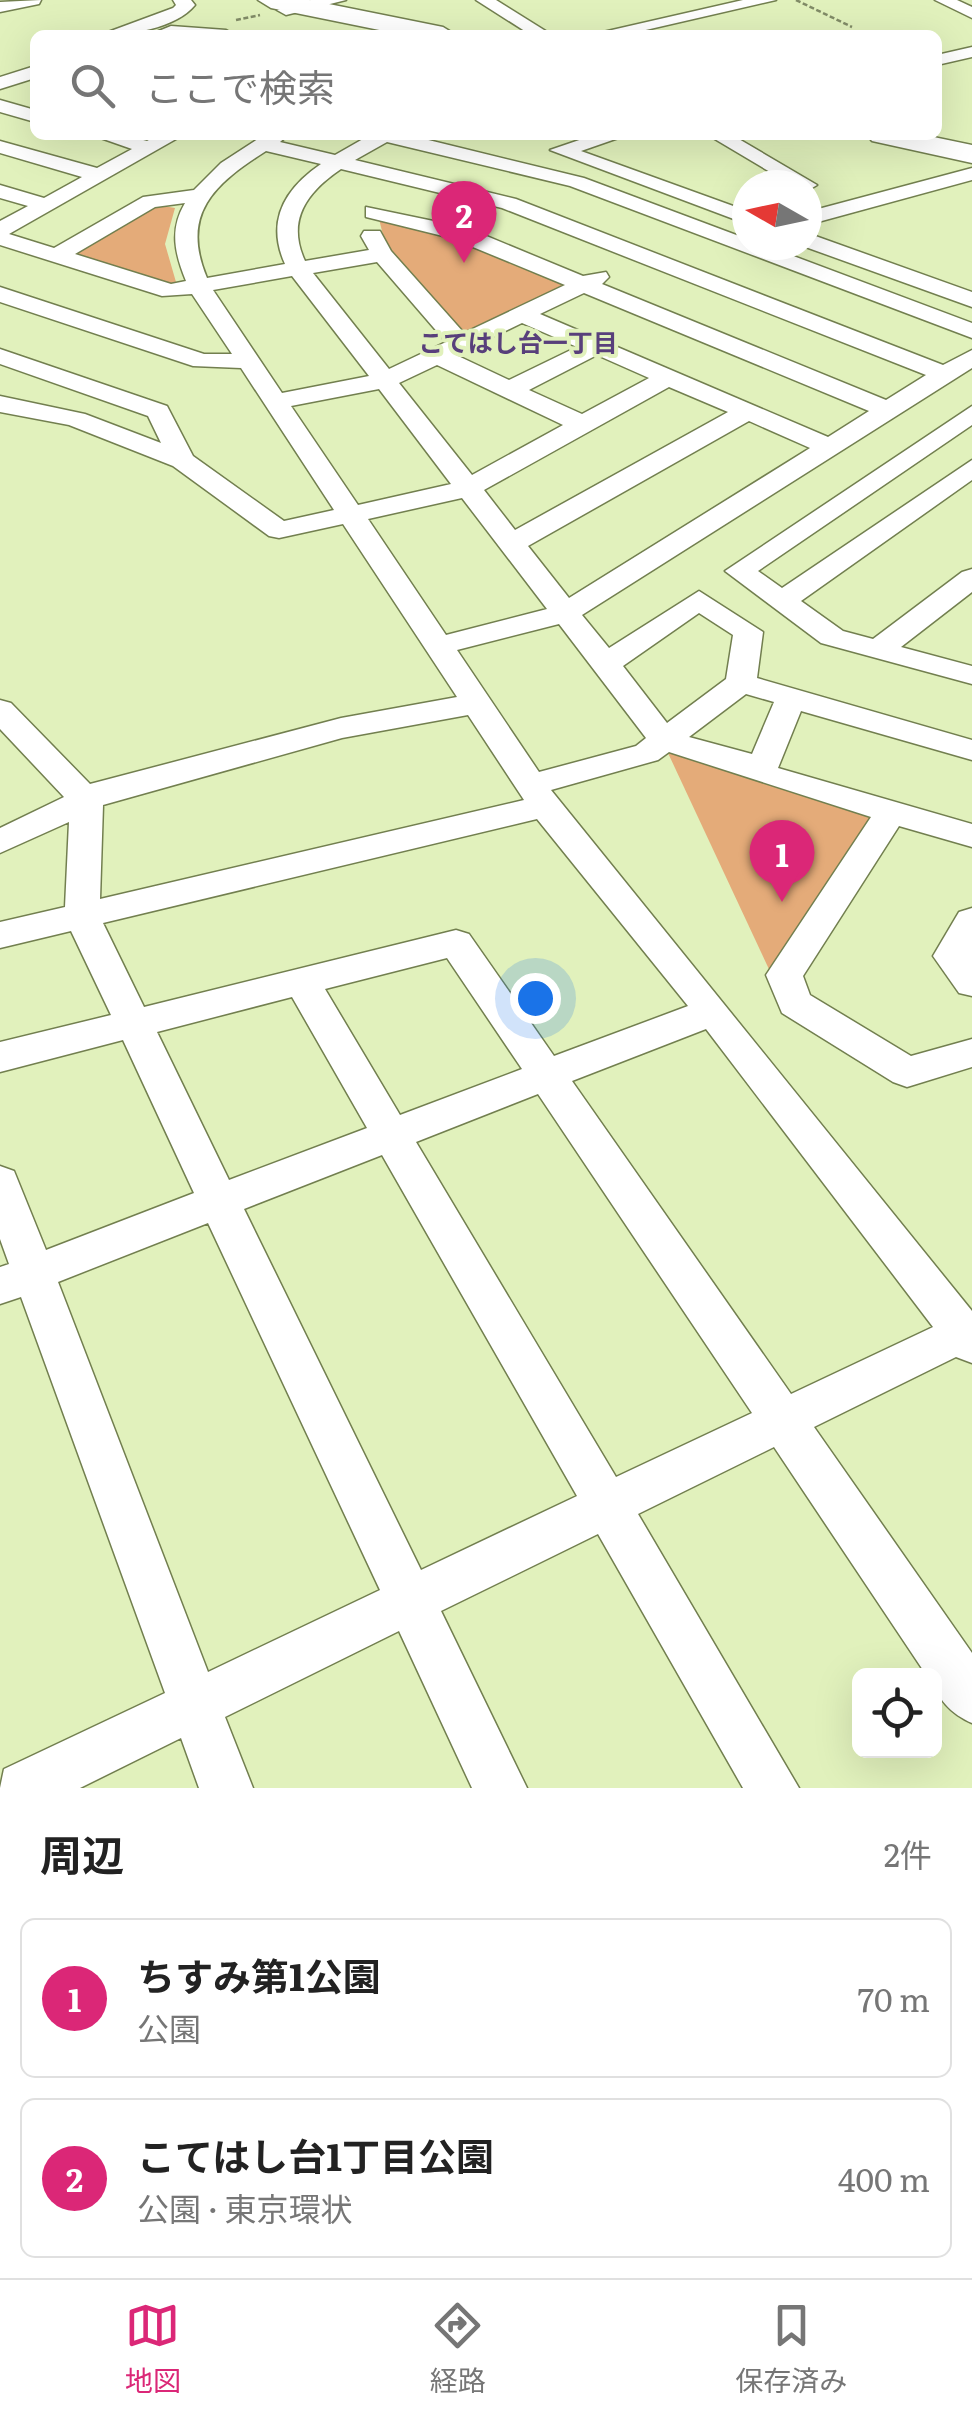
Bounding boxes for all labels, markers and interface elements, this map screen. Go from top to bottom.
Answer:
search box [30,30,942,140]
text: ここで検索 [145,57,335,114]
icon: search [65,58,120,113]
north arrow [732,170,822,260]
pin: 2 [432,180,496,263]
district label: こてはし台一丁目 [418,323,618,360]
pin: 1 [750,820,814,902]
your location [510,973,561,1024]
map controls [852,1668,942,1758]
button: locate [852,1668,942,1758]
text: 周辺 [40,1822,124,1884]
text: 2件 [884,1829,932,1877]
text: ちすみ第1公園 [137,1946,381,2003]
text: 1 [68,1974,81,2022]
text: 70 m [858,1974,930,2022]
text: 公園 [137,2003,201,2051]
text: こてはし台1丁目公園 [137,2126,494,2183]
text: 2 [66,2154,83,2202]
text: 400 m [838,2154,930,2202]
text: 公園 · 東京環状 [137,2183,352,2231]
tab: 地図 [125,2298,181,2400]
tab: 経路 [430,2298,486,2400]
tab: 保存済み [735,2298,847,2400]

